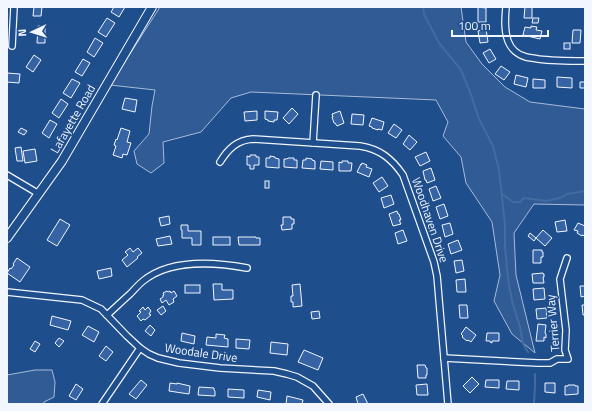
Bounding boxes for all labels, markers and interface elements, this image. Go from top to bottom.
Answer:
north arrow [12,12,52,52]
scale bar [452,12,548,38]
text: 100 m [458,16,491,35]
text: N [14,28,30,37]
street label: Lafayette Road [45,81,100,157]
street label: Woodhaven Drive [407,175,454,265]
street label: Terrier Way [541,293,564,352]
street label: Woodale Drive [164,338,239,367]

